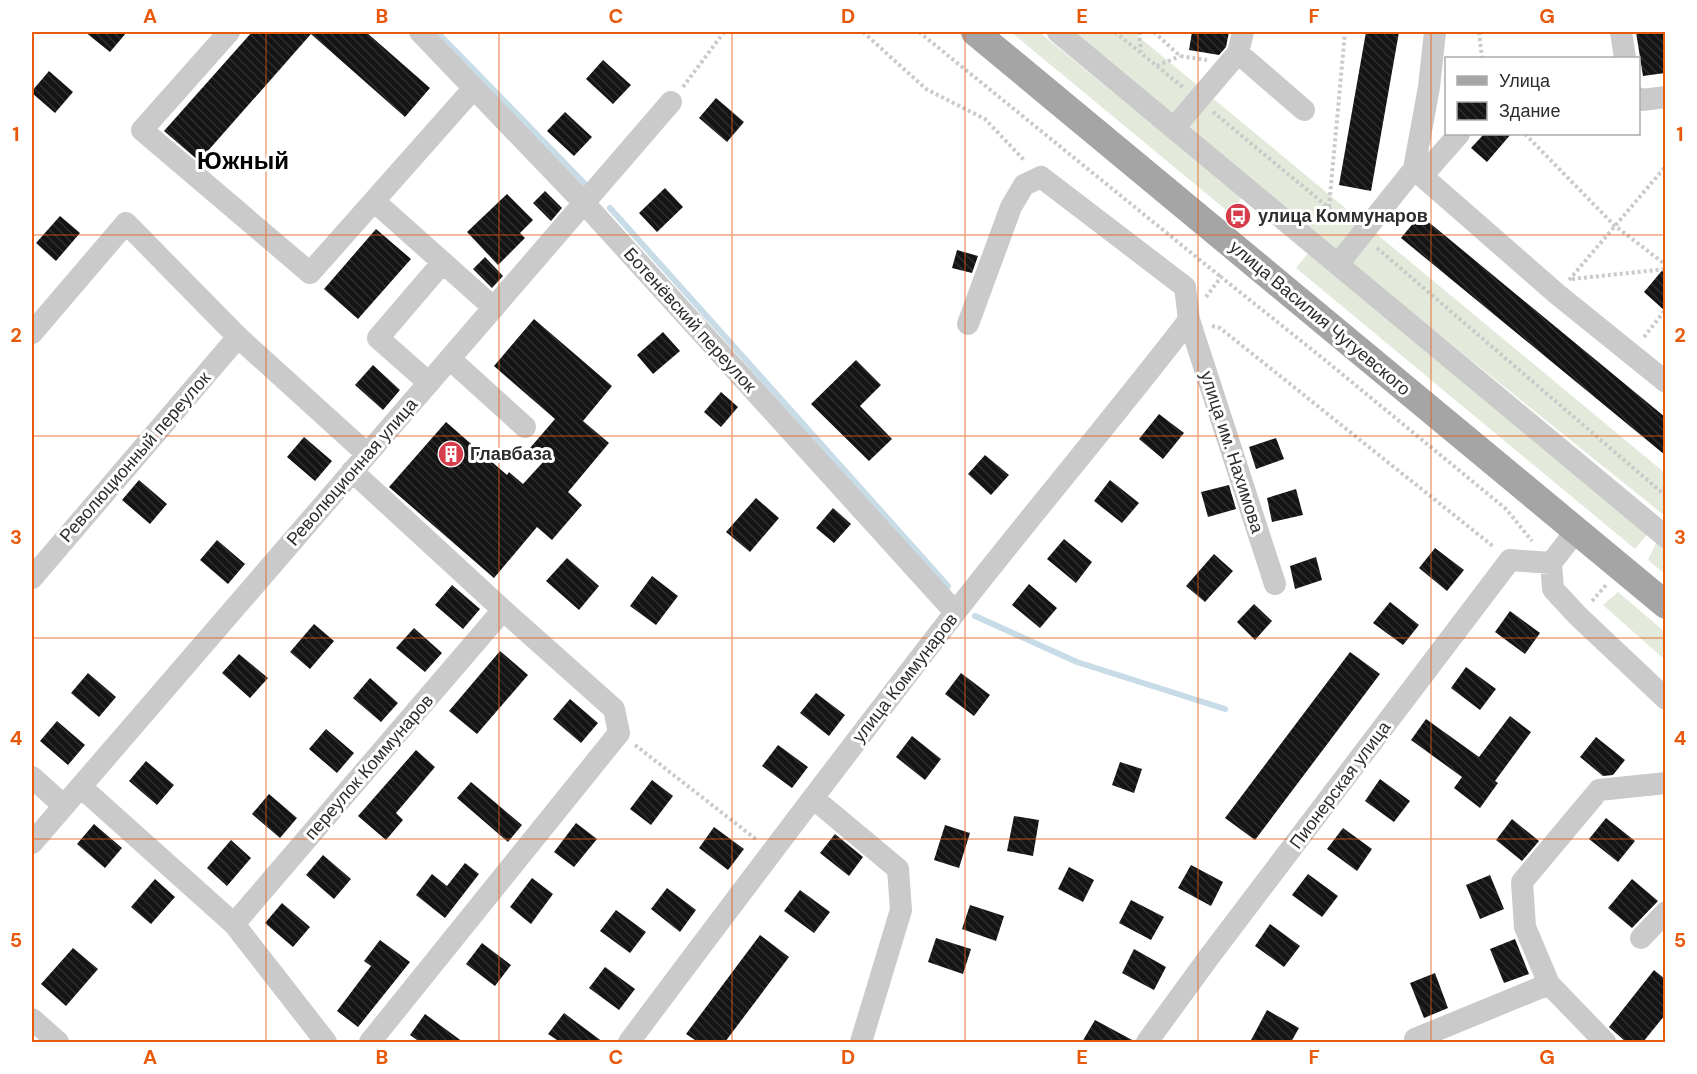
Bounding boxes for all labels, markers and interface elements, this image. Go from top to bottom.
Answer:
text: A [143,3,157,29]
text: B [376,3,388,29]
text: C [609,3,623,29]
text: D [841,3,855,29]
text: E [1076,3,1088,29]
text: F [1308,3,1320,29]
text: G [1539,3,1555,29]
legend [1445,57,1640,135]
text: Улица [1499,69,1551,93]
text: Здание [1499,99,1560,123]
text: 1 [12,121,20,147]
text: 1 [1676,121,1684,147]
district label: Южный [197,145,289,176]
bus stop icon: улица Коммунаров [1223,201,1253,231]
place label: улица Коммунаров [1258,204,1428,228]
street label: улица Василия Чугуевского [1224,235,1416,401]
street label: Ботенёвский переулок [618,242,762,398]
text: 2 [10,322,22,348]
text: 2 [1674,322,1686,348]
street label: Революционный переулок [54,366,216,548]
street label: улица им. Нахимова [1194,368,1270,537]
street label: Революционная улица [281,392,424,551]
building icon: Главбаза [436,439,466,469]
place label: Главбаза [470,442,553,466]
text: 3 [10,524,22,550]
text: 3 [1674,524,1686,550]
street label: улица Коммунаров [847,608,963,748]
street label: переулок Коммунаров [299,689,439,845]
street label: Пионерская улица [1284,715,1397,854]
text: 4 [10,725,23,751]
text: 4 [1674,725,1687,751]
text: 5 [10,927,22,953]
text: 5 [1674,927,1686,953]
text: A [143,1044,157,1070]
text: B [376,1044,388,1070]
text: C [609,1044,623,1070]
text: D [841,1044,855,1070]
text: E [1076,1044,1088,1070]
text: F [1308,1044,1320,1070]
text: G [1539,1044,1555,1070]

